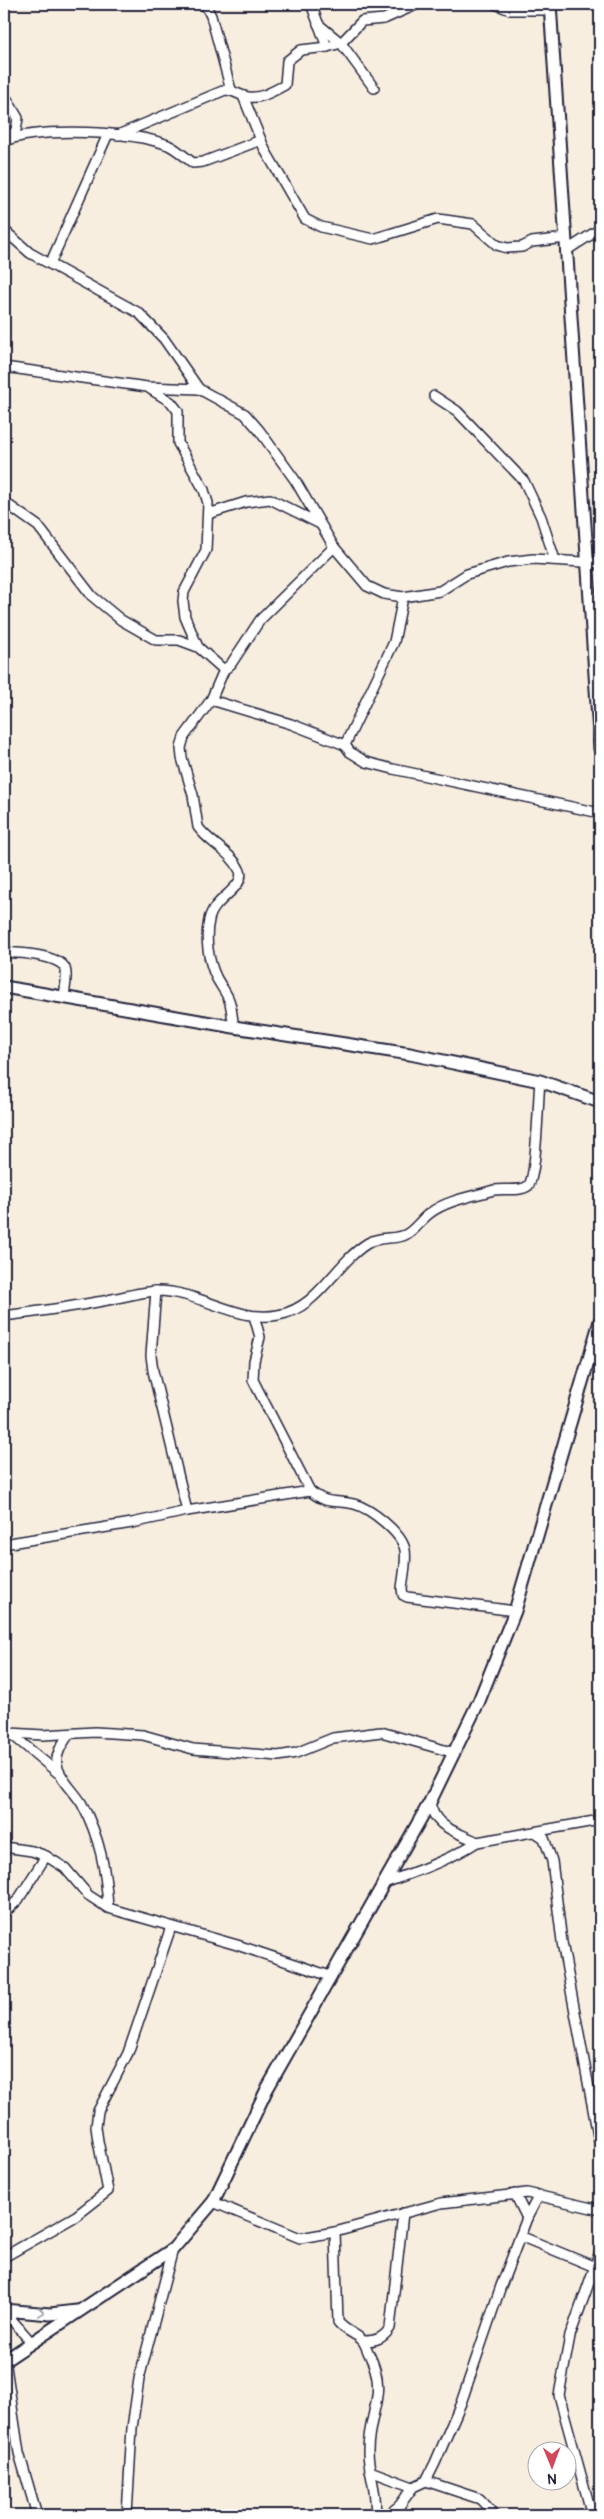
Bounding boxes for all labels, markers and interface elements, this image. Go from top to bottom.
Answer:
one-way arrow [37,2307,45,2317]
north arrow [526,2442,576,2492]
text: N [547,2470,557,2487]

